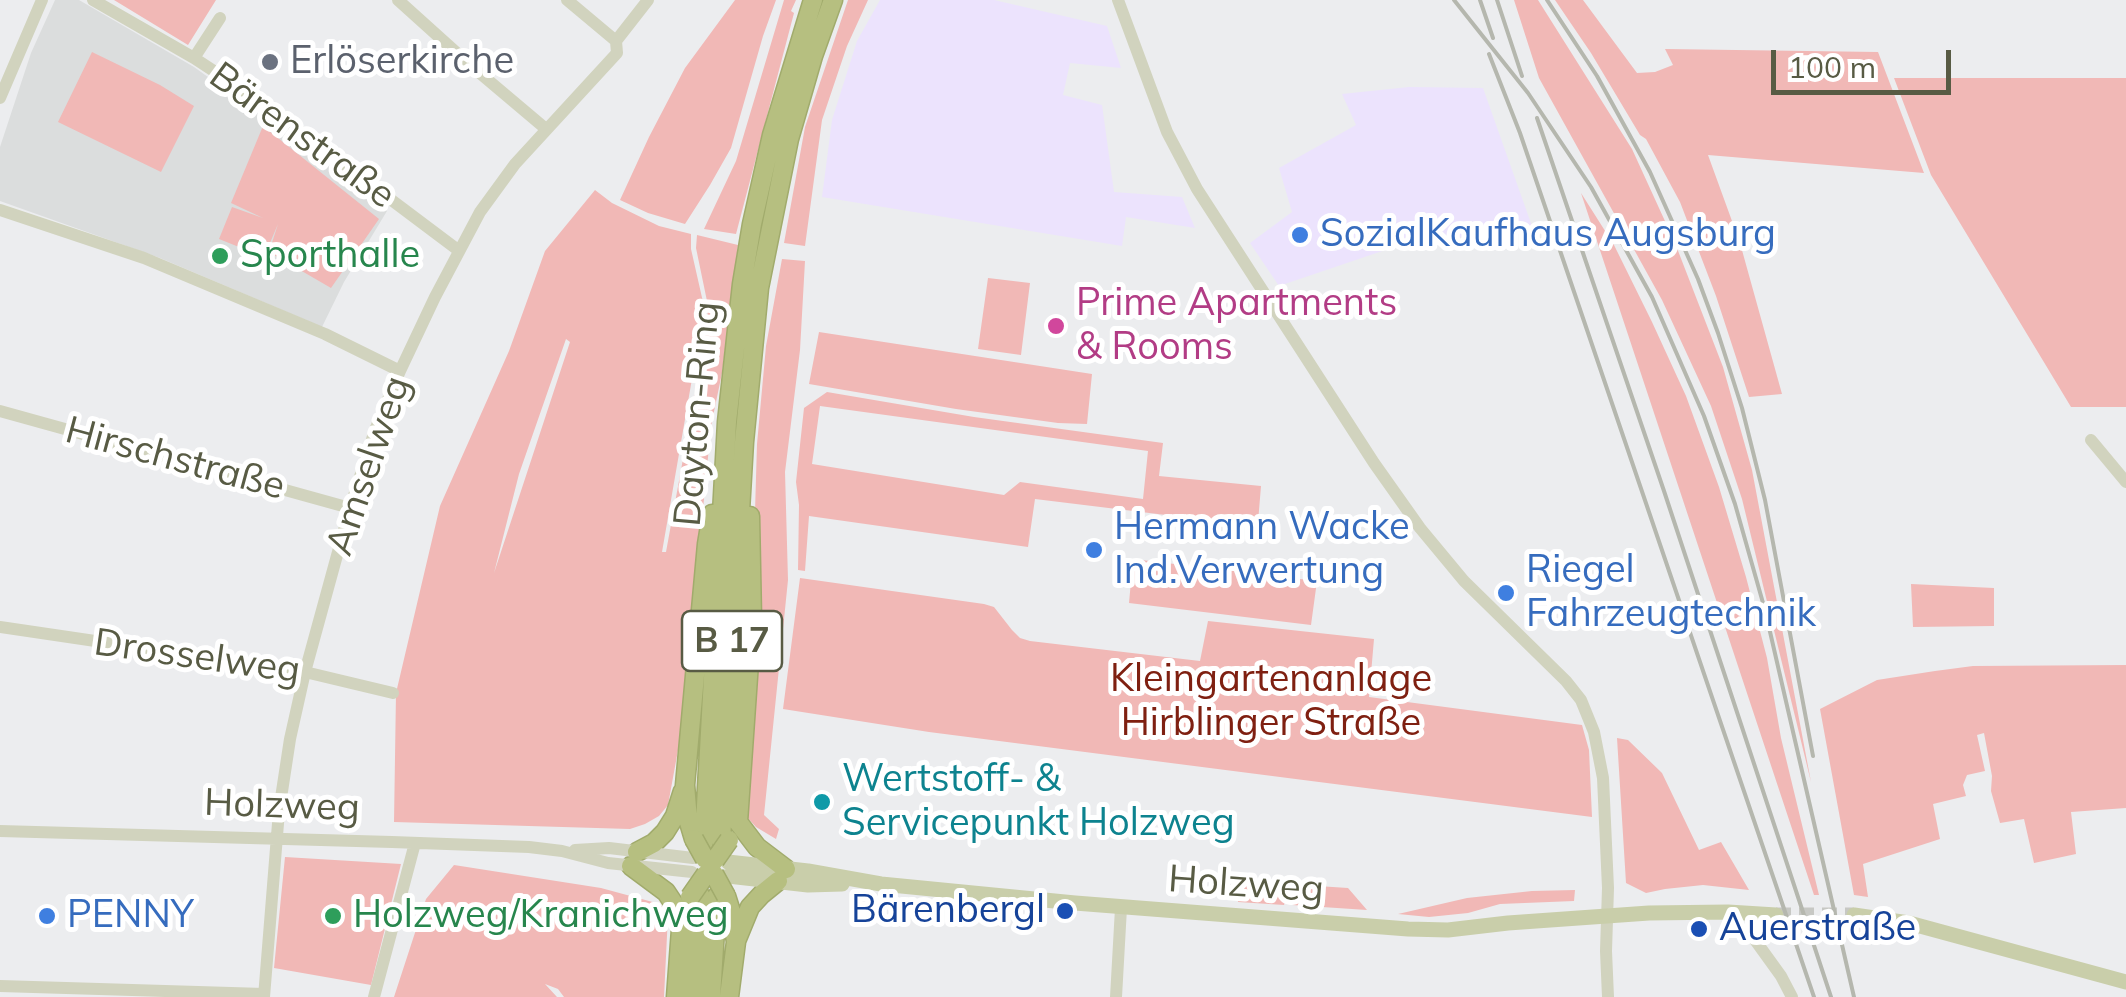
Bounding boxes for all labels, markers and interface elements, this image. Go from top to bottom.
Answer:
scale bar [1776,30,1956,92]
place label: Erlöserkirche [290,39,514,85]
text: 100 m [1788,48,1876,86]
marker: Erlöserkirche [259,51,281,73]
street label: Bärenstraße [200,53,404,219]
place label: SozialKaufhaus Augsburg [1320,212,1776,258]
marker: SozialKaufhaus Augsburg [1289,224,1311,246]
place label: Sporthalle [240,233,420,279]
marker: Sporthalle [209,245,231,267]
place label: Prime Apartments & Rooms [1076,281,1397,370]
street label: Dayton-Ring [665,300,731,528]
marker: Prime Apartments & Rooms [1045,315,1067,337]
street label: Amselweg [317,371,421,561]
street label: Hirschstraße [61,408,289,510]
place label: Hermann Wacke Ind.Verwertung [1114,505,1410,594]
marker: Hermann Wacke Ind.Verwertung [1083,539,1105,561]
place label: Riegel Fahrzeugtechnik [1526,548,1816,638]
marker: Riegel Fahrzeugtechnik [1495,582,1517,604]
road number: B 17 [682,611,782,671]
street label: Drosselweg [91,620,303,694]
park label: Kleingartenanlage Hirblinger Straße [1110,657,1432,746]
place label: Wertstoff- & Servicepunkt Holzweg [842,757,1235,846]
street label: Holzweg [203,780,361,832]
marker: Wertstoff- & Servicepunkt Holzweg [811,791,833,813]
street label: Holzweg [1167,857,1325,913]
place label: Bärenbergl [851,888,1045,934]
place label: PENNY [67,893,194,939]
place label: Holzweg/Kranichweg [353,893,729,939]
marker: Bärenbergl [1054,900,1076,922]
marker: PENNY [36,905,58,927]
marker: Holzweg/Kranichweg [322,905,344,927]
place label: Auerstraße [1719,906,1916,952]
marker: Auerstraße [1688,918,1710,940]

